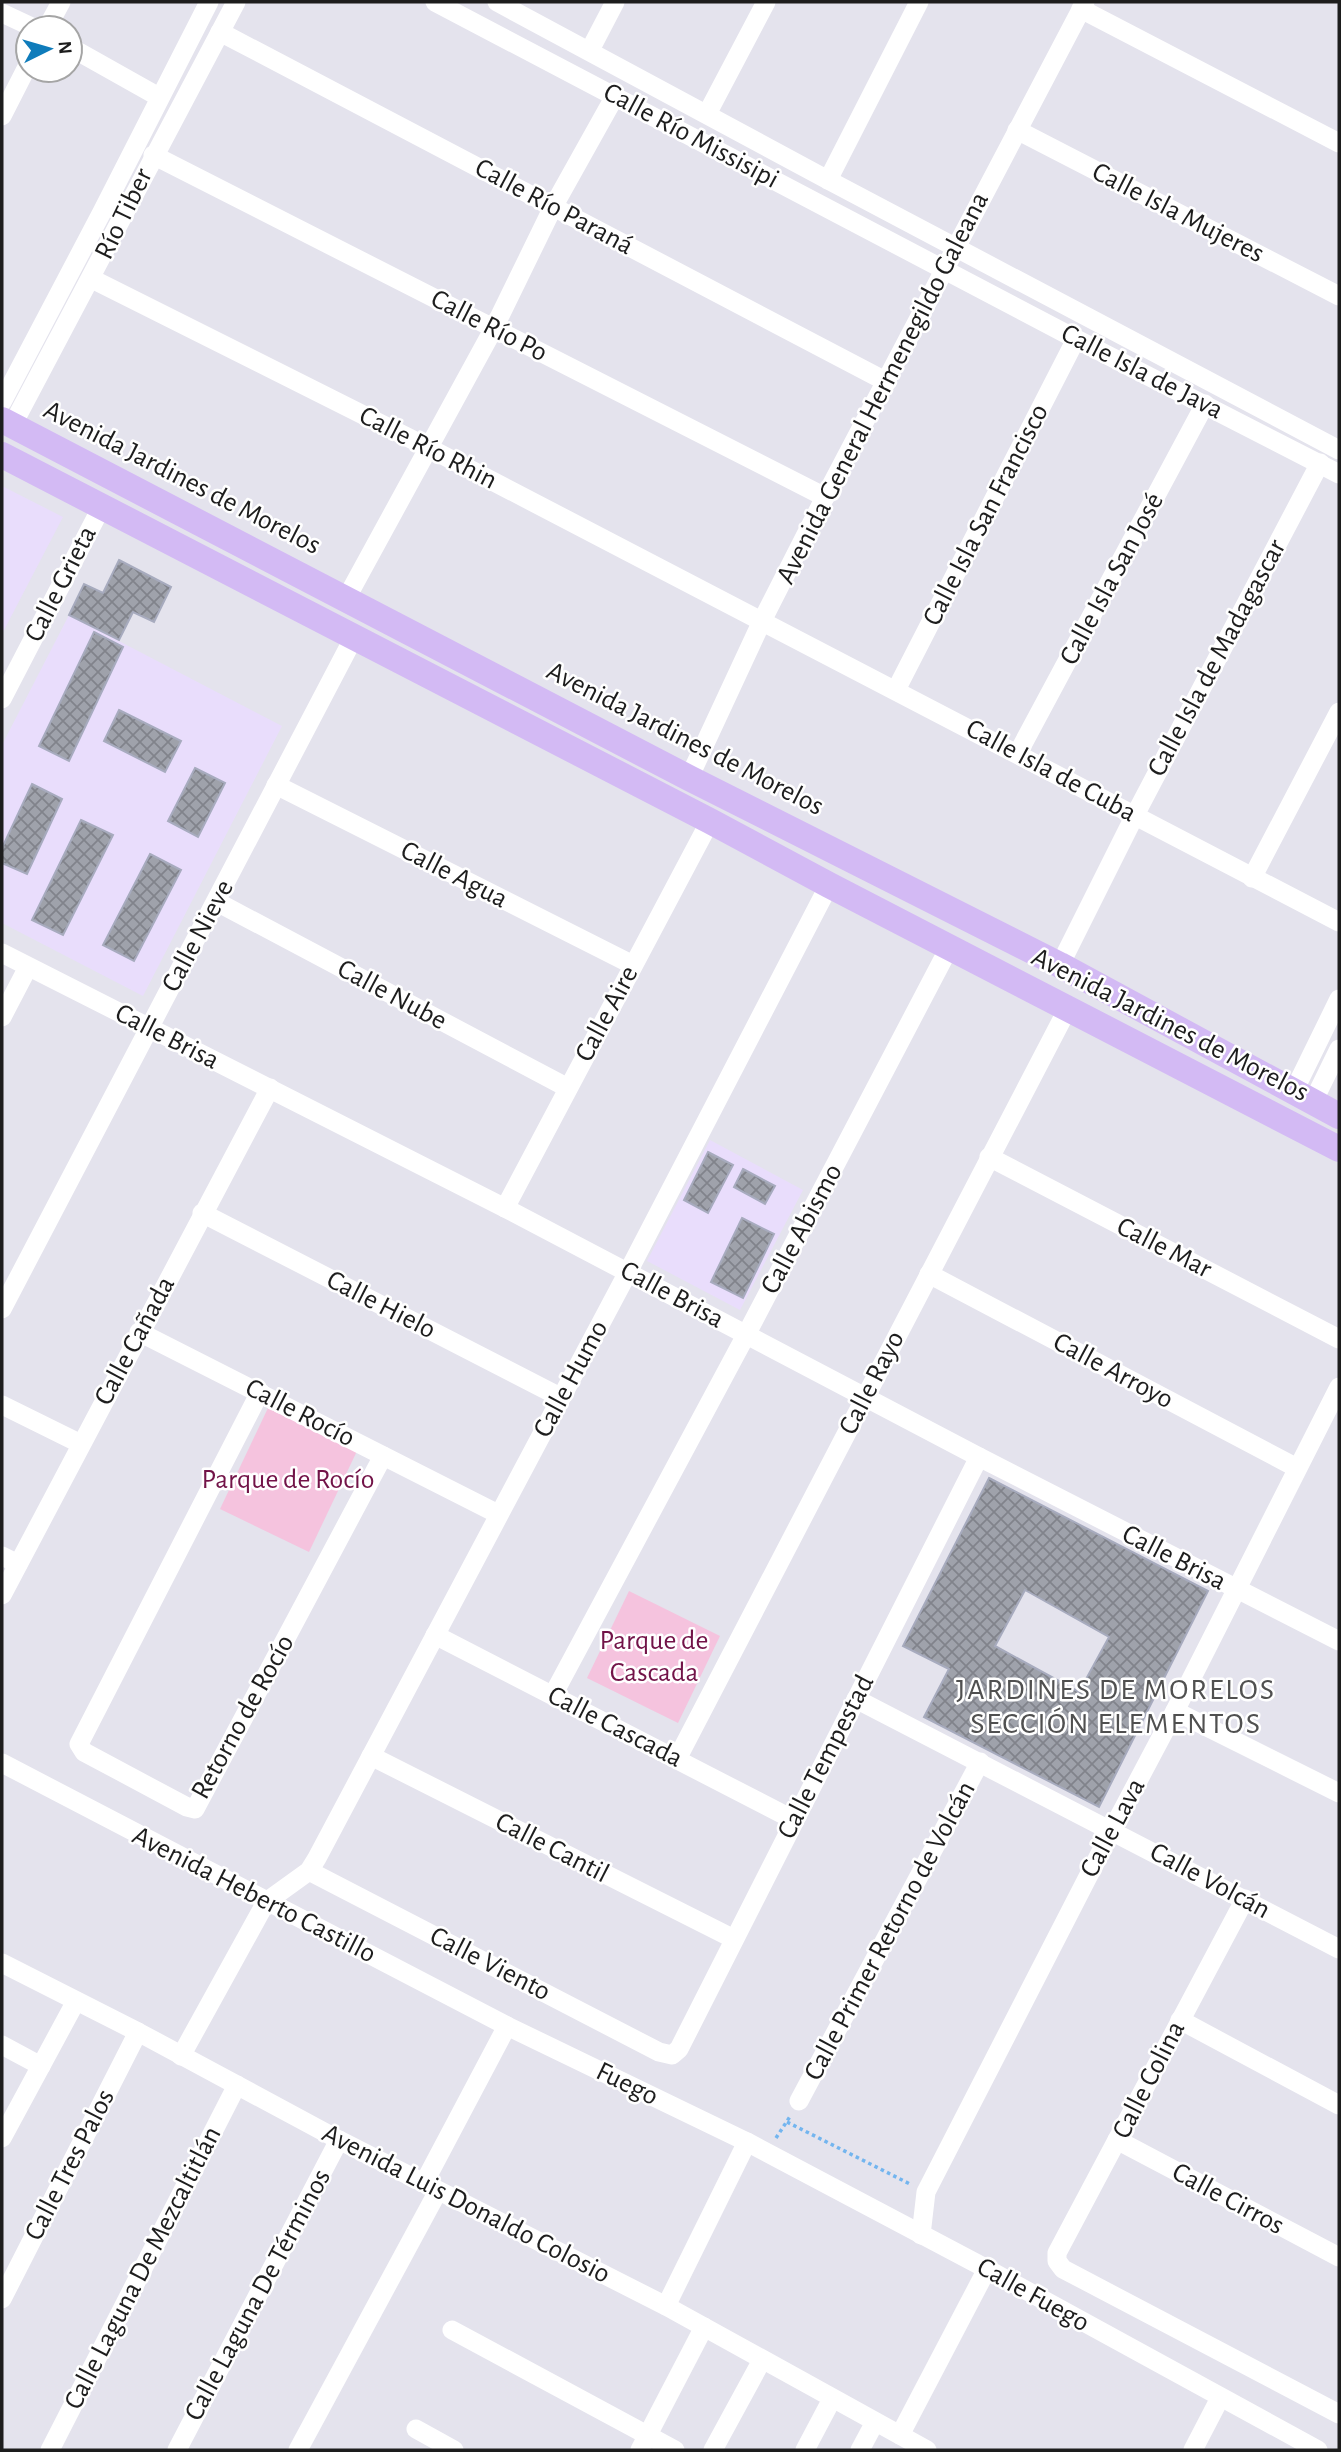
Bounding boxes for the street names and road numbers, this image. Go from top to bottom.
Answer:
street label: Calle Río Missisipi [599,78,783,194]
street label: Calle Río Paraná [470,154,638,260]
street label: Calle Isla Mujeres [1087,158,1269,268]
street label: Río Tiber [90,164,158,264]
street label: Avenida General Hermenegildo Galeana [772,188,994,588]
street label: Calle Río Po [426,285,552,367]
street label: Calle Isla de Java [1056,319,1228,425]
street label: Avenida Jardines de Morelos [39,396,325,560]
street label: Calle Isla San Francisco [918,400,1054,630]
street label: Calle Río Rhin [355,401,501,495]
street label: Calle Isla San José [1055,488,1169,670]
street label: Calle Grieta [20,522,102,646]
street label: Calle Isla de Madagascar [1143,535,1291,781]
street label: Avenida Jardines de Morelos [542,657,828,821]
street label: Calle Isla de Cuba [961,714,1141,828]
street label: Calle Agua [396,836,512,914]
street label: Calle Nieve [157,876,239,996]
street label: Avenida Jardines de Morelos [1027,943,1313,1107]
street label: Calle Nube [333,955,451,1035]
street label: Calle Aire [570,962,644,1066]
street label: Calle Brisa [110,999,224,1075]
street label: Calle Abismo [756,1159,848,1299]
street label: Calle Mar [1112,1212,1216,1284]
street label: Calle Brisa [616,1256,728,1334]
street label: Calle Hielo [322,1266,440,1344]
street label: Calle Cañada [90,1272,180,1410]
street label: Calle Humo [529,1316,613,1442]
street label: Calle Rayo [834,1327,910,1439]
street label: Calle Arroyo [1048,1328,1178,1414]
street label: Calle Rocío [241,1374,359,1452]
street label: Calle Brisa [1117,1520,1231,1596]
street label: Retorno de Rocío [186,1630,300,1804]
street label: Calle Tempestad [773,1670,879,1844]
street label: Calle Cascada [543,1681,687,1773]
street label: Calle Lava [1075,1774,1151,1882]
street label: Calle Primer Retorno de Volcán [799,1777,981,2085]
street label: Calle Cantil [491,1808,613,1888]
street label: Avenida Heberto Castillo [128,1821,380,1969]
street label: Calle Volcán [1145,1838,1275,1924]
street label: Calle Viento [425,1922,555,2006]
street label: Calle Colina [1108,2017,1190,2143]
street label: Fuego [592,2057,662,2111]
street label: Calle Tres Palos [20,2085,120,2245]
street label: Avenida Luis Donaldo Colosio [318,2119,614,2289]
street label: Calle Laguna De Mezcaltitlán [59,2122,227,2414]
street label: Calle Cirros [1167,2158,1289,2240]
street label: Calle Laguna De Términos [180,2165,336,2425]
street label: Calle Fuego [972,2253,1094,2337]

